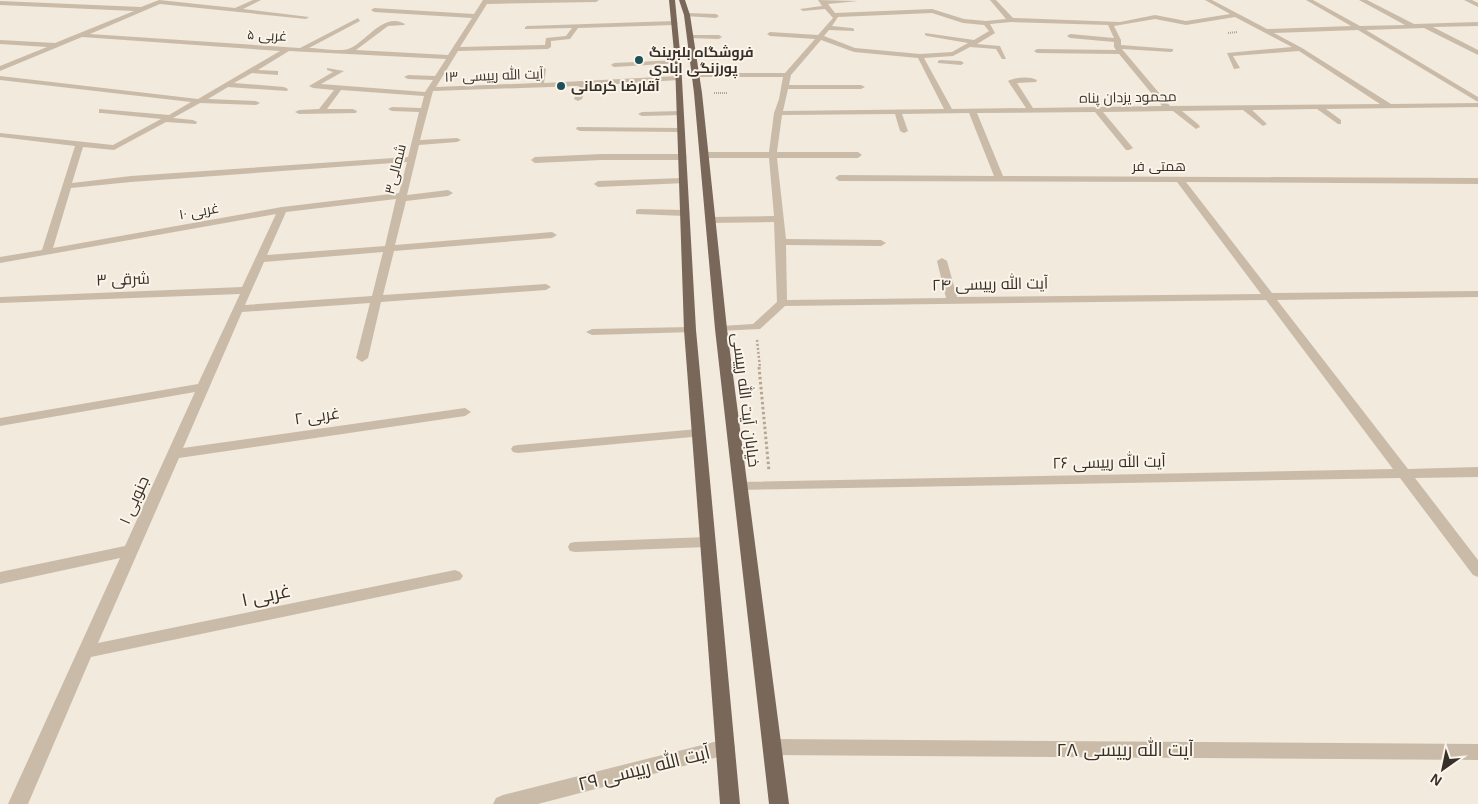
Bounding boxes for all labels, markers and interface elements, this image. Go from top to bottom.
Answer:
street label: غربی ۵ [247,26,287,44]
place label: فروشگاه بلبرینگ پورزنگی ابادی [649,44,754,79]
marker: فروشگاه بلبرینگ پورزنگی ابادی [633,54,645,66]
street label: آیت الله رییسی ۱۳ [444,64,544,85]
place label: آقارضا کرمانی [571,78,660,95]
marker: آقارضا کرمانی [555,80,567,92]
street label: محمود یزدان پناه [1079,88,1177,108]
street label: شمالی۳ [381,142,409,196]
street label: همتی فر [1131,158,1186,174]
street label: غربی ۱۰ [178,200,220,222]
street label: شرقی ۳ [96,270,150,290]
street label: آیت الله رییسی ۲۴ [932,272,1049,296]
street label: خیابان آیت الله رییسی [727,332,765,468]
street label: غربی ۲ [293,404,341,430]
street label: آیت الله رییسی ۲۶ [1052,451,1167,473]
street label: جنوبی ۱ [116,473,154,527]
street label: غربی ۱ [239,580,293,611]
street label: آیت الله رییسی ۲۸ [1056,737,1194,761]
street label: آیت الله رییسی ۲۹ [575,739,712,796]
north arrow [1418,744,1468,794]
text: N [1427,770,1445,789]

